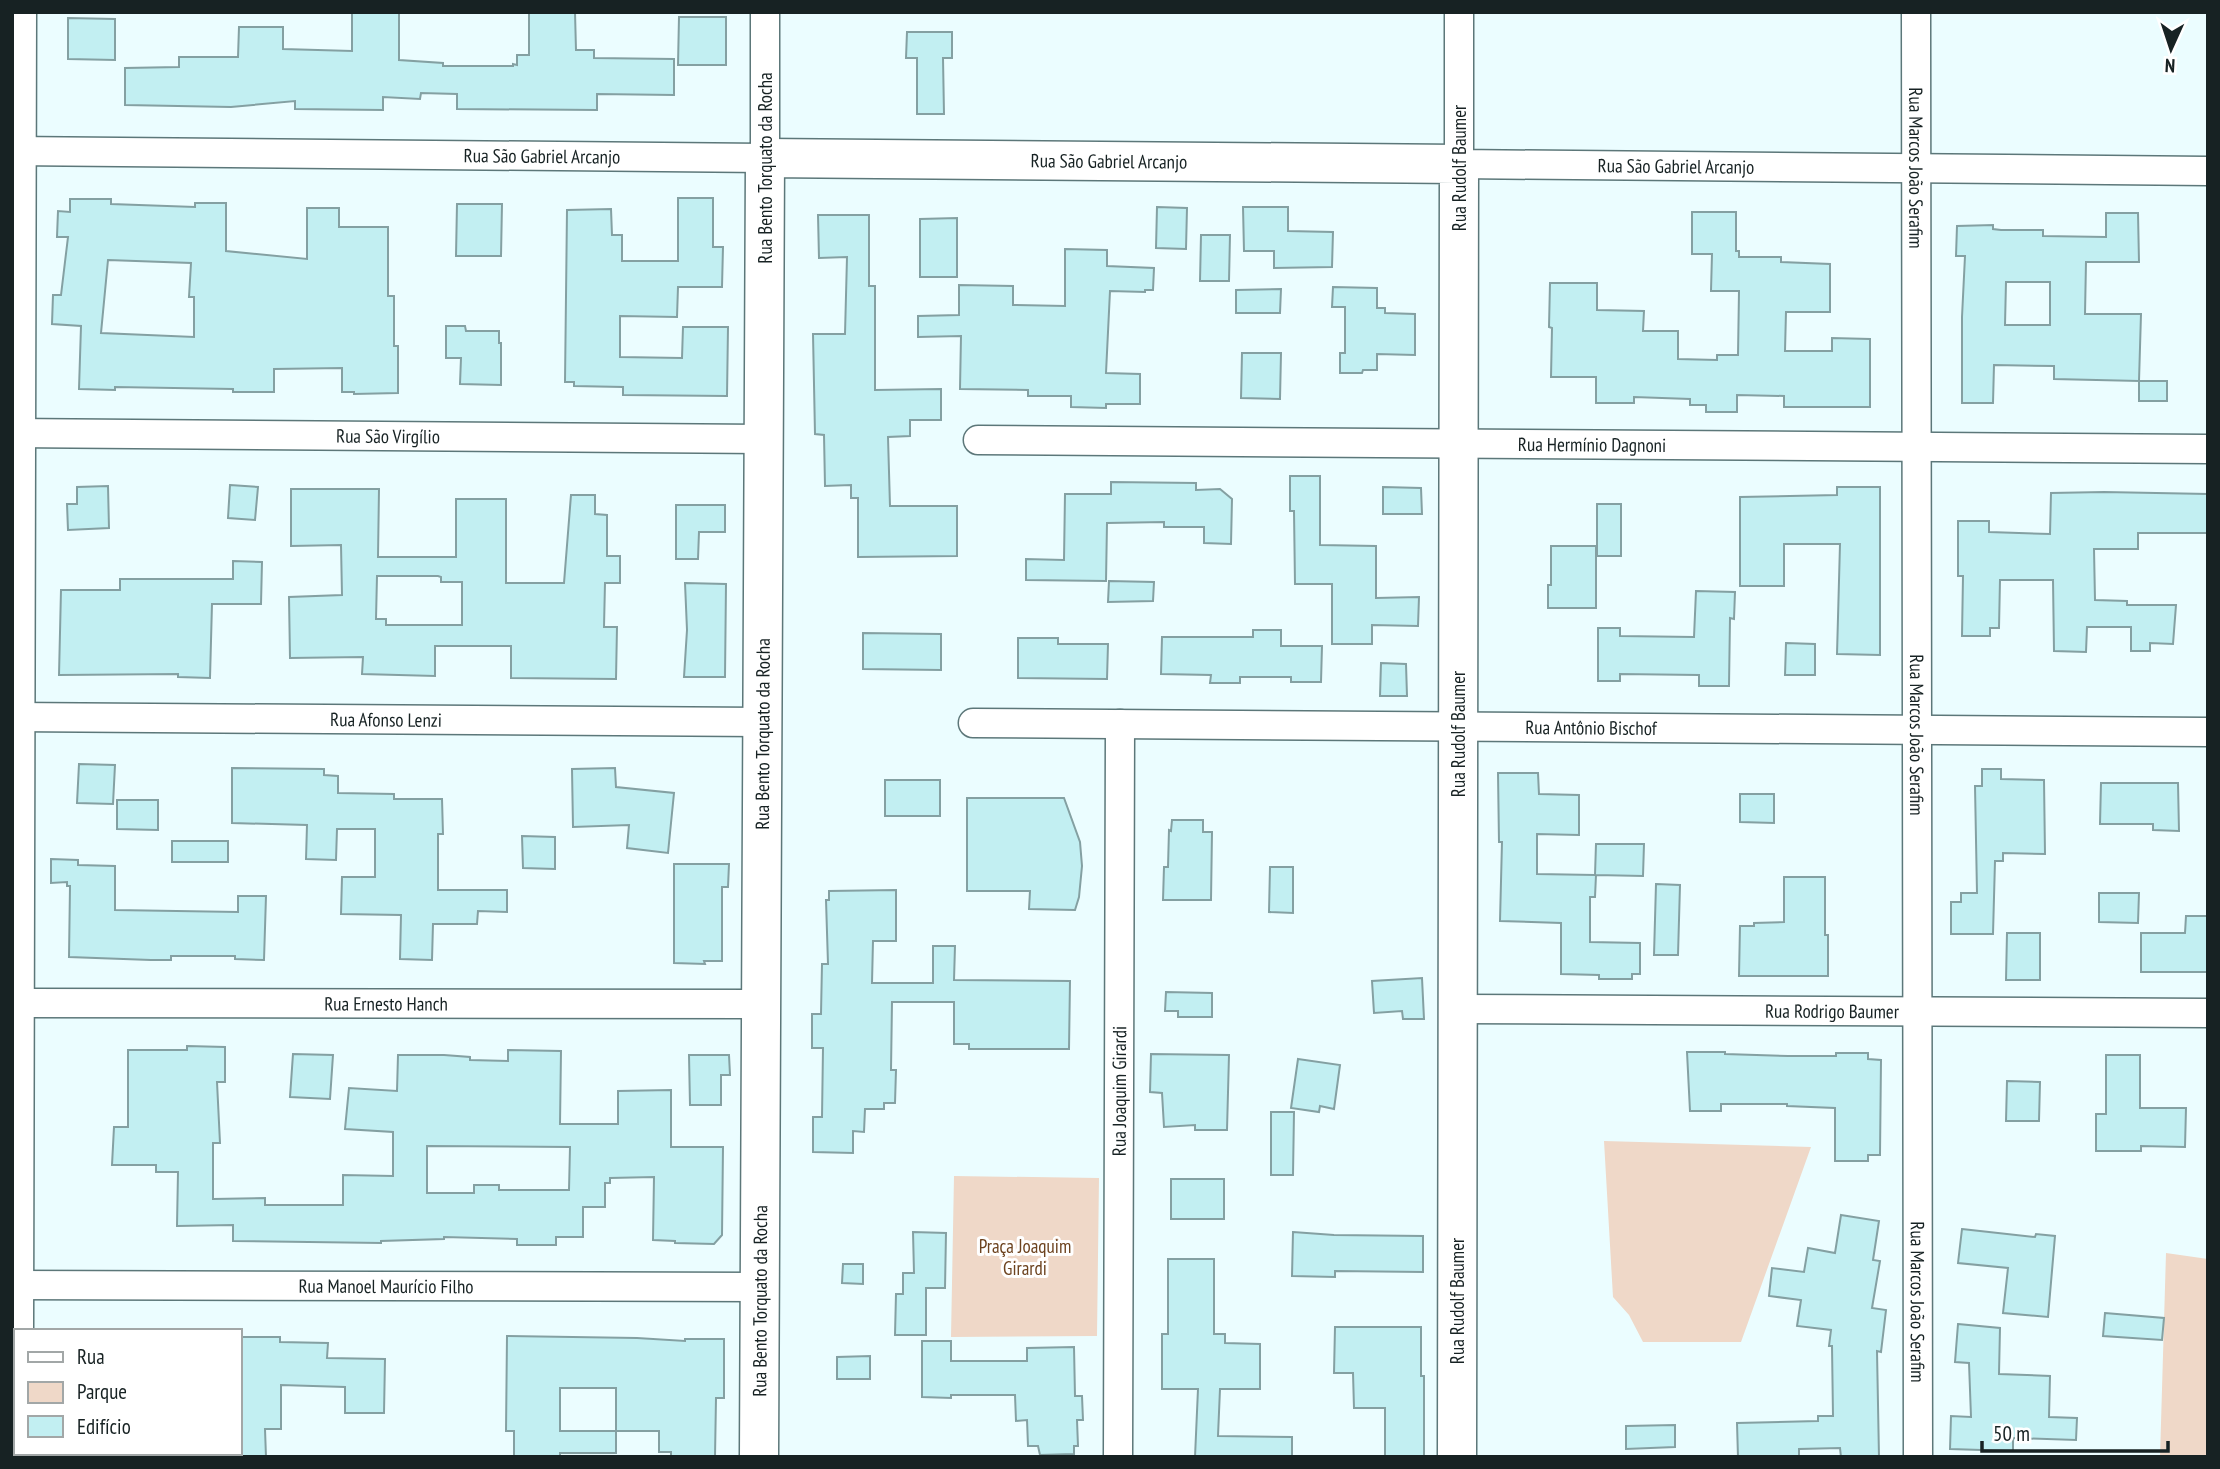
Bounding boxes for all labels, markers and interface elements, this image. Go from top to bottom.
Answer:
north arrow [2136,14,2206,84]
text: N [2164,54,2176,78]
street label: Rua Bento Torquato da Rocha [753,72,777,264]
street label: Rua Marcos João Serafim [1904,87,1928,249]
street label: Rua Rudolf Baumer [1447,104,1471,231]
street label: Rua São Gabriel Arcanjo [464,143,620,169]
street label: Rua São Gabriel Arcanjo [1031,148,1187,174]
street label: Rua São Gabriel Arcanjo [1598,153,1754,179]
street label: Rua São Virgílio [336,424,440,448]
street label: Rua Hermínio Dagnoni [1518,432,1666,457]
street label: Rua Bento Torquato da Rocha [750,638,775,830]
street label: Rua Marcos João Serafim [1905,654,1929,816]
street label: Rua Rudolf Baumer [1446,670,1470,797]
street label: Rua Afonso Lenzi [330,707,442,732]
street label: Rua Antônio Bischof [1525,715,1658,740]
street label: Rua Ernesto Hanch [324,991,448,1016]
street label: Rua Rodrigo Baumer [1765,999,1900,1023]
street label: Rua Joaquim Girardi [1107,1026,1131,1156]
street label: Rua Bento Torquato da Rocha [747,1205,772,1397]
street label: Rua Marcos João Serafim [1906,1221,1930,1383]
park label: Praça Joaquim Girardi [979,1234,1071,1280]
street label: Rua Rudolf Baumer [1445,1237,1469,1364]
street label: Rua Manoel Maurício Filho [298,1274,474,1298]
legend [14,1329,242,1455]
text: Rua [77,1343,105,1370]
text: Parque [77,1378,127,1405]
scale bar [1982,1410,2168,1454]
text: Edifício [77,1413,131,1440]
text: 50 m [1993,1420,2030,1447]

